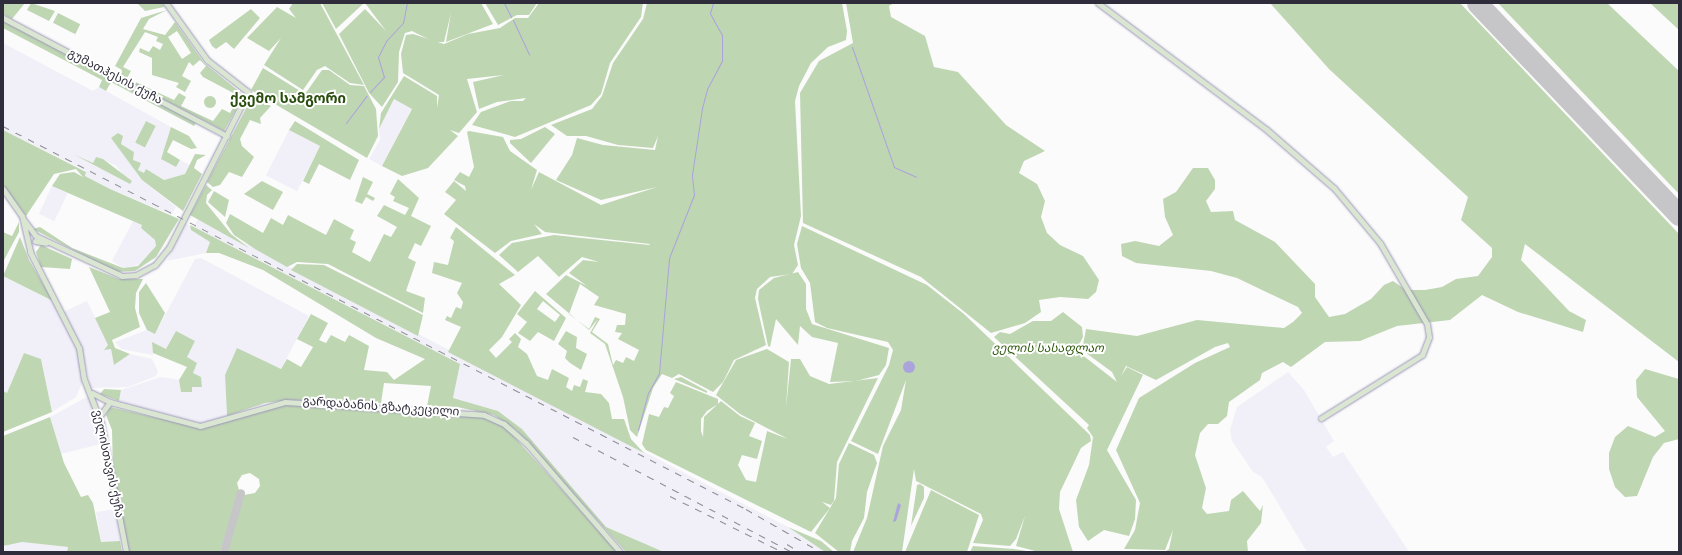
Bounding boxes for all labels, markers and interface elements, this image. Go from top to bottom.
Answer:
street label: გუმათჰესის ქუჩა [65,46,165,108]
district label: ქვემო სამგორი [230,91,346,107]
park label: ველის სასაფლაო [992,342,1104,356]
street label: გარდაბანის გზატკეცილი [302,394,460,420]
street label: ველისთავის ქუჩა [90,409,126,519]

